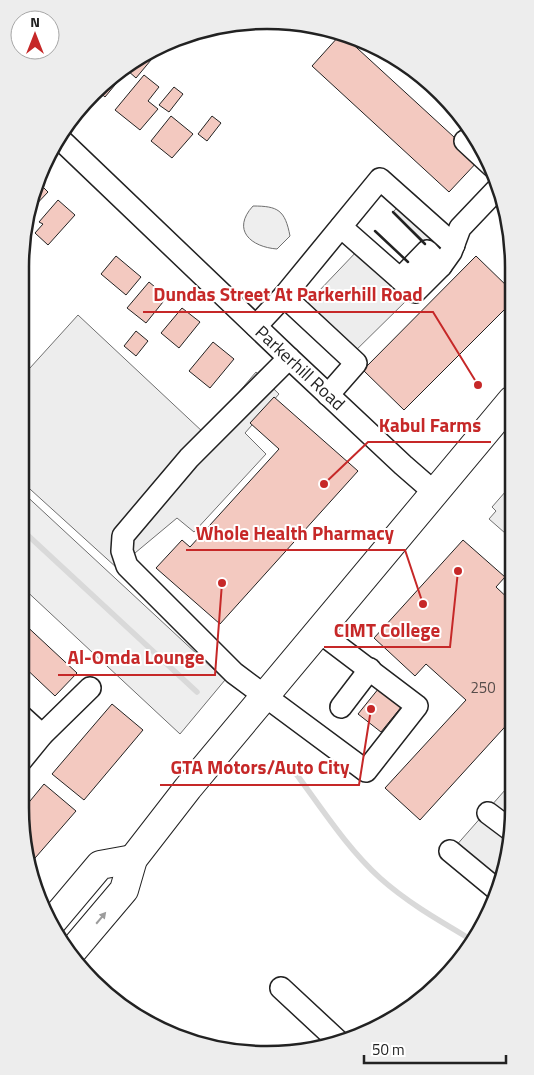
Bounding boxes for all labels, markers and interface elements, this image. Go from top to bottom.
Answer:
north arrow [10,10,60,60]
text: N [30,11,40,32]
callout: Dundas Street At Parkerhill Road [143,278,433,312]
text: Dundas Street At Parkerhill Road [153,279,423,308]
street label: Parkerhill Road [249,319,351,417]
callout: Kabul Farms [368,408,491,442]
text: Kabul Farms [379,410,481,439]
callout: Whole Health Pharmacy [186,516,405,550]
text: Whole Health Pharmacy [196,518,395,547]
callout: CIMT College [324,613,450,647]
text: CIMT College [334,615,440,644]
callout: Al-Omda Lounge [58,641,215,675]
text: Al-Omda Lounge [68,642,205,671]
house number: 250 [470,676,496,699]
callout: GTA Motors/Auto City [160,751,359,785]
text: GTA Motors/Auto City [171,752,350,781]
one-way arrow [95,911,106,924]
scale bar [364,1032,506,1064]
text: 50 m [372,1038,405,1061]

